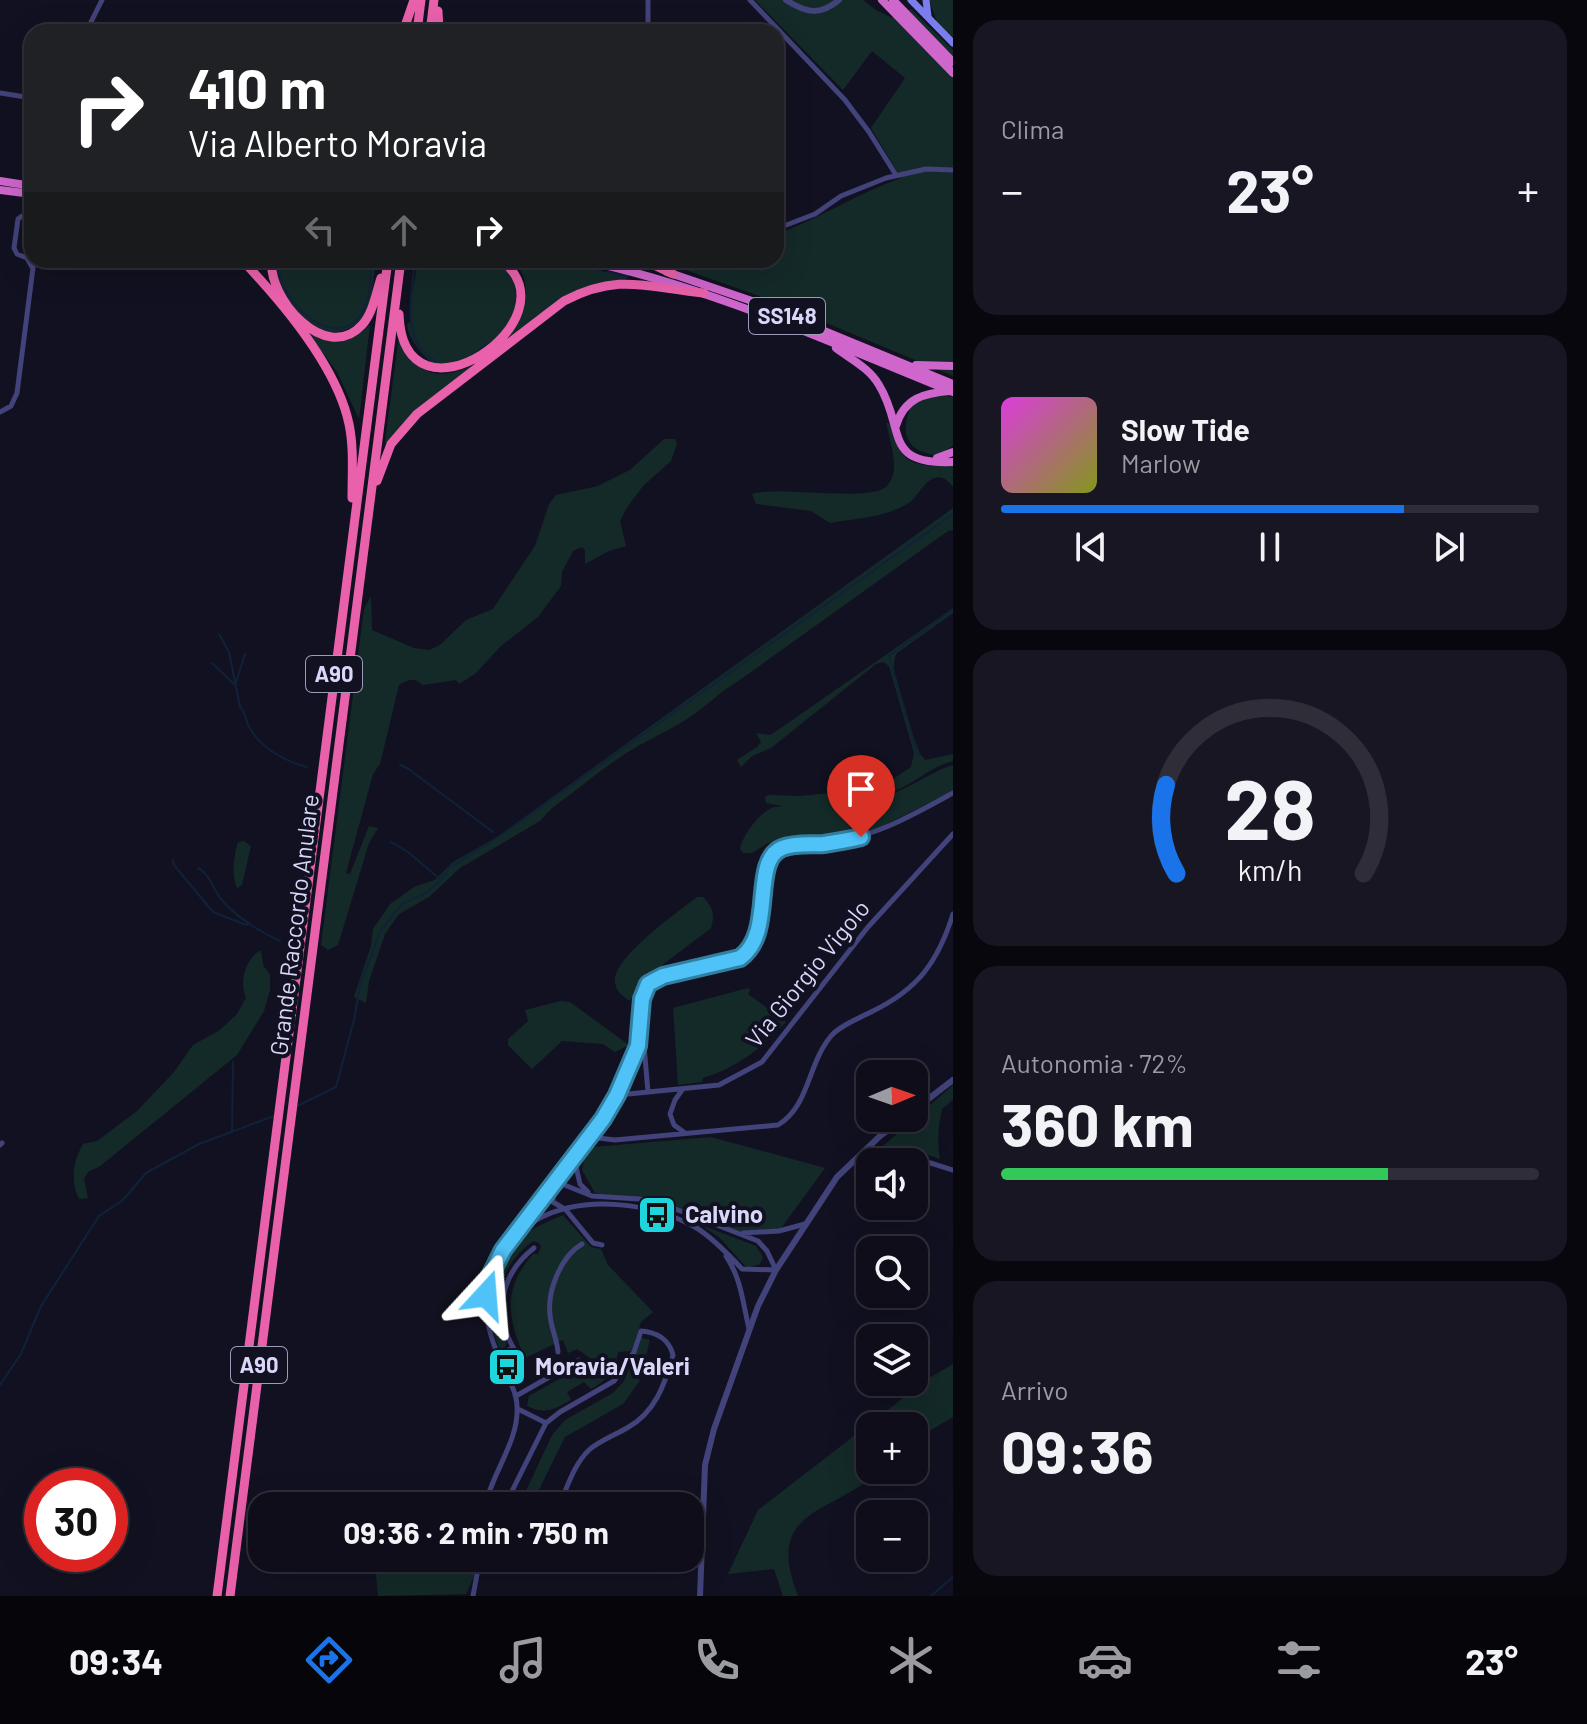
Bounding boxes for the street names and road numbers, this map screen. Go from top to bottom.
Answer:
road number: SS148 [749,298,825,334]
road number: A90 [306,656,362,692]
street label: Grande Raccordo Anulare [263,792,324,1057]
street label: Via Giorgio Vigolo [739,893,875,1053]
road number: A90 [231,1347,287,1383]

